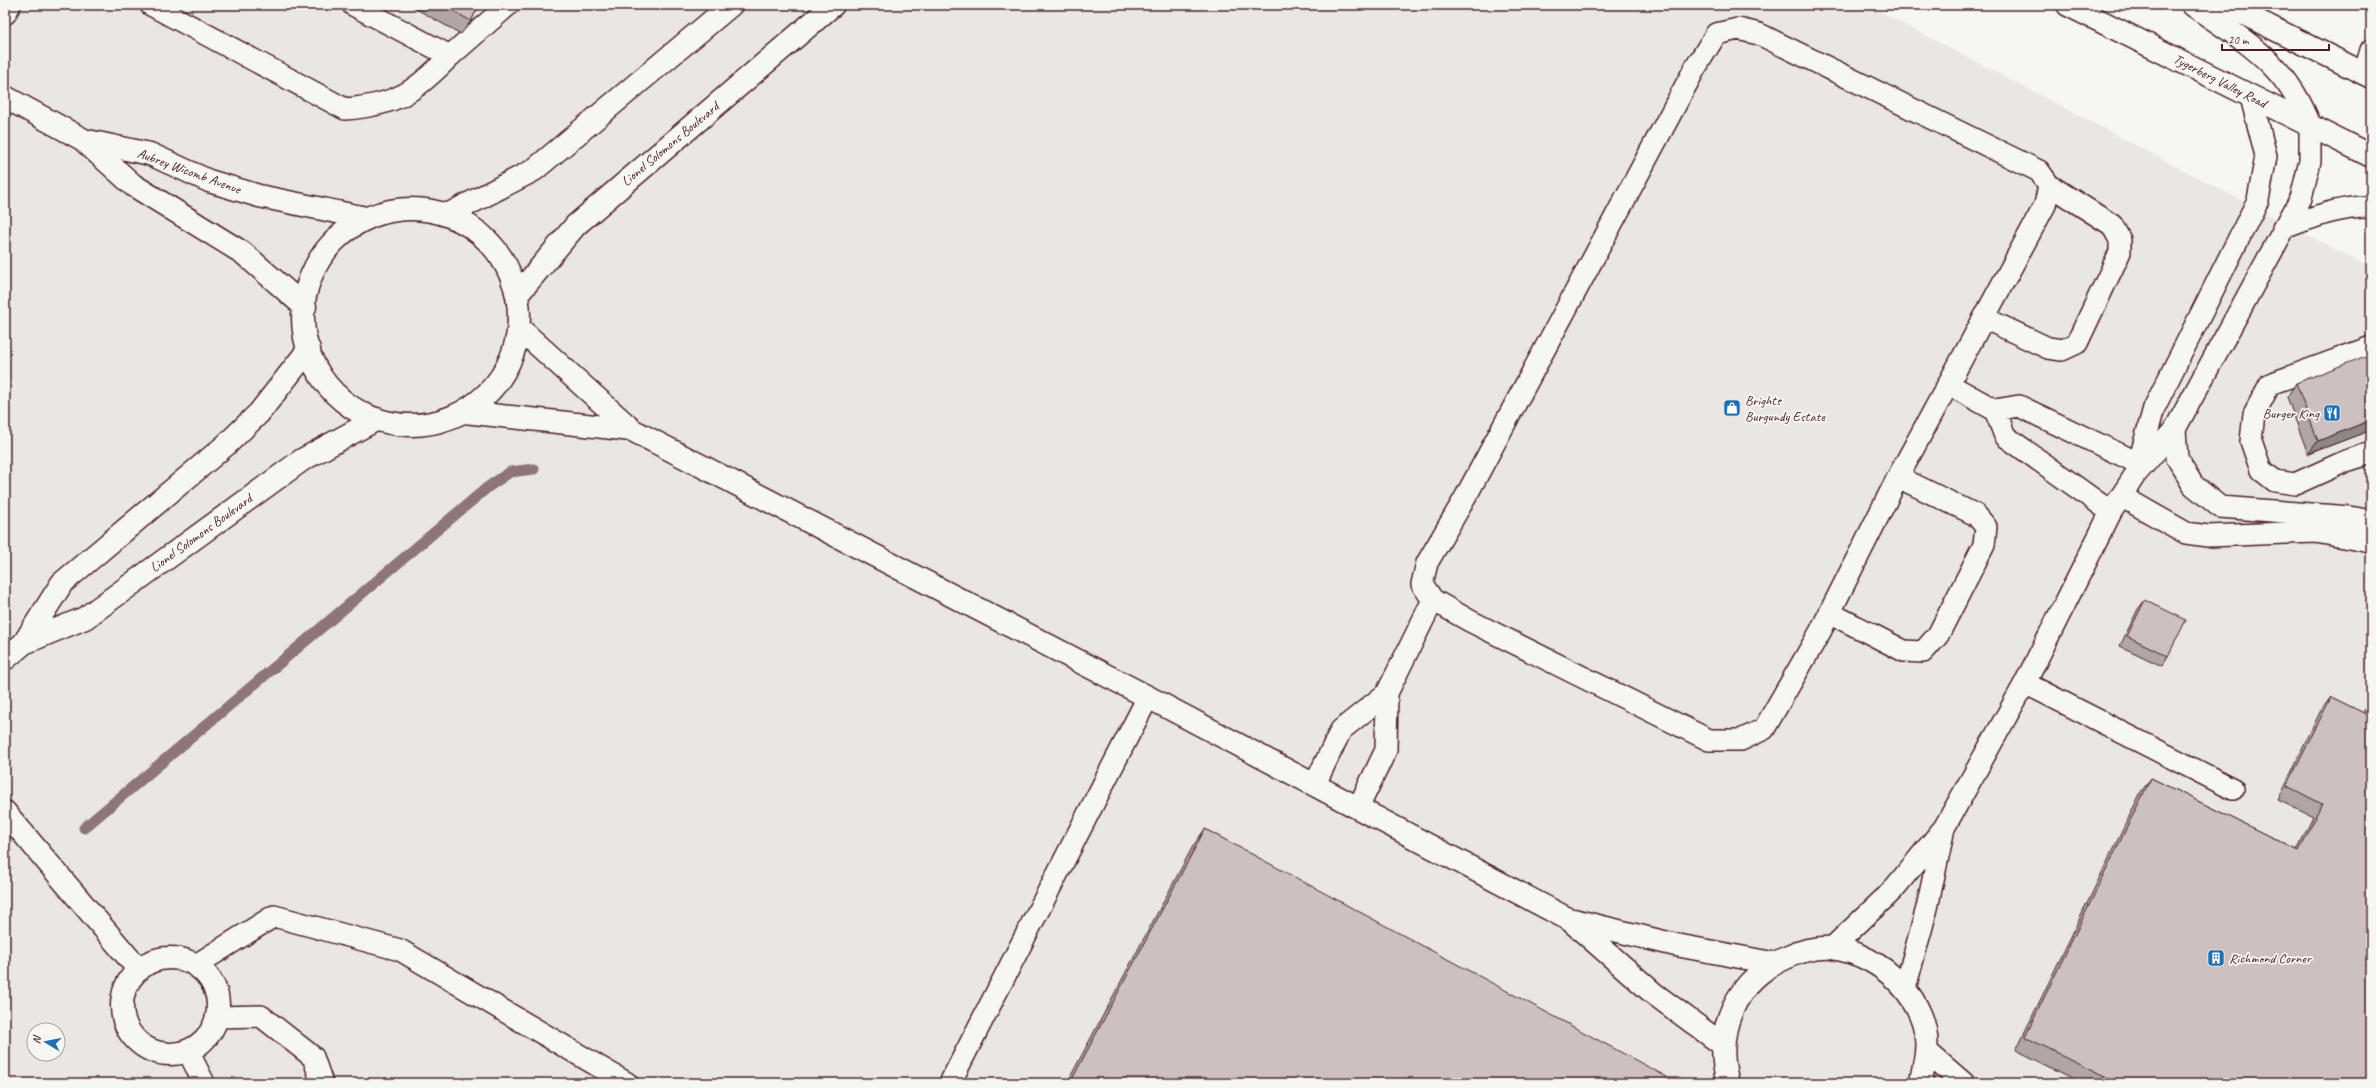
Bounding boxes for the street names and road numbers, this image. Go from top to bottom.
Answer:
street label: Tygerberg Valley Road [2171,50,2272,113]
street label: Lionel Solomons Boulevard [618,97,724,190]
street label: Aubrey Wicomb Avenue [135,144,244,198]
street label: Lionel Solomons Boulevard [147,489,257,576]

